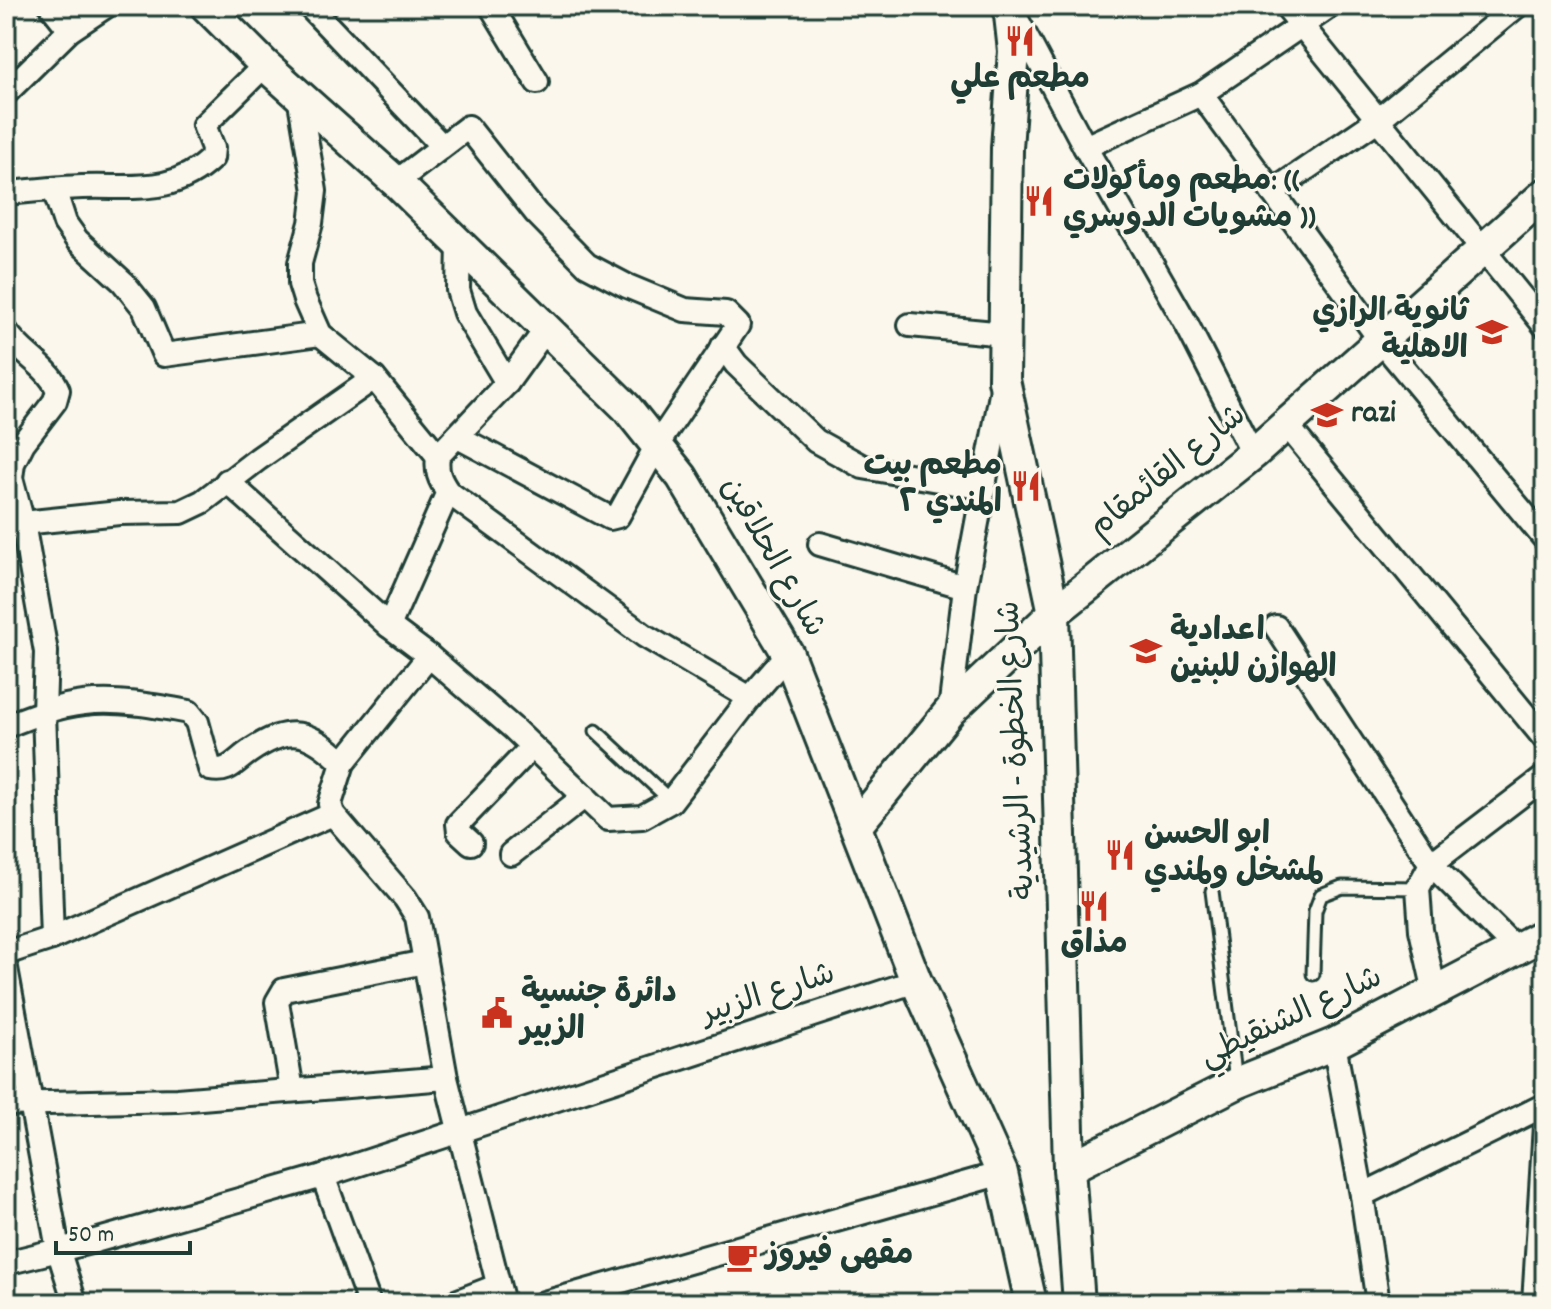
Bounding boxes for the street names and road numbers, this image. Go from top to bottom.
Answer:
street label: شارع القائمقام [1080,395,1258,551]
street label: شارع الحلاقين [706,469,836,647]
street label: شارع الخطوة - الرشيدية [988,599,1050,901]
street label: شارع الزبير [693,953,842,1040]
street label: شارع الشنقيطي [1193,957,1391,1081]

